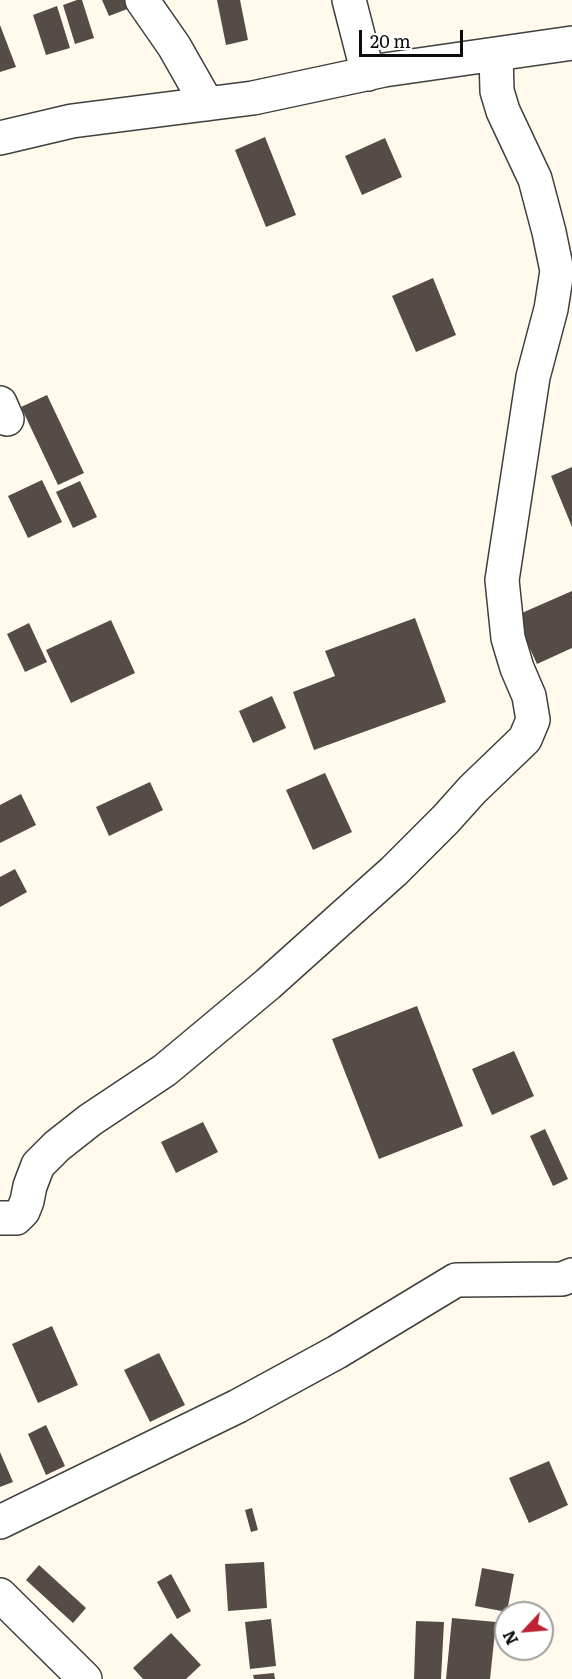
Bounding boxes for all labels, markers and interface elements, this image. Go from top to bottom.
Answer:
scale bar [362,18,466,56]
text: 20 m [370,27,411,54]
north arrow [494,1601,554,1661]
text: N [496,1627,523,1649]

